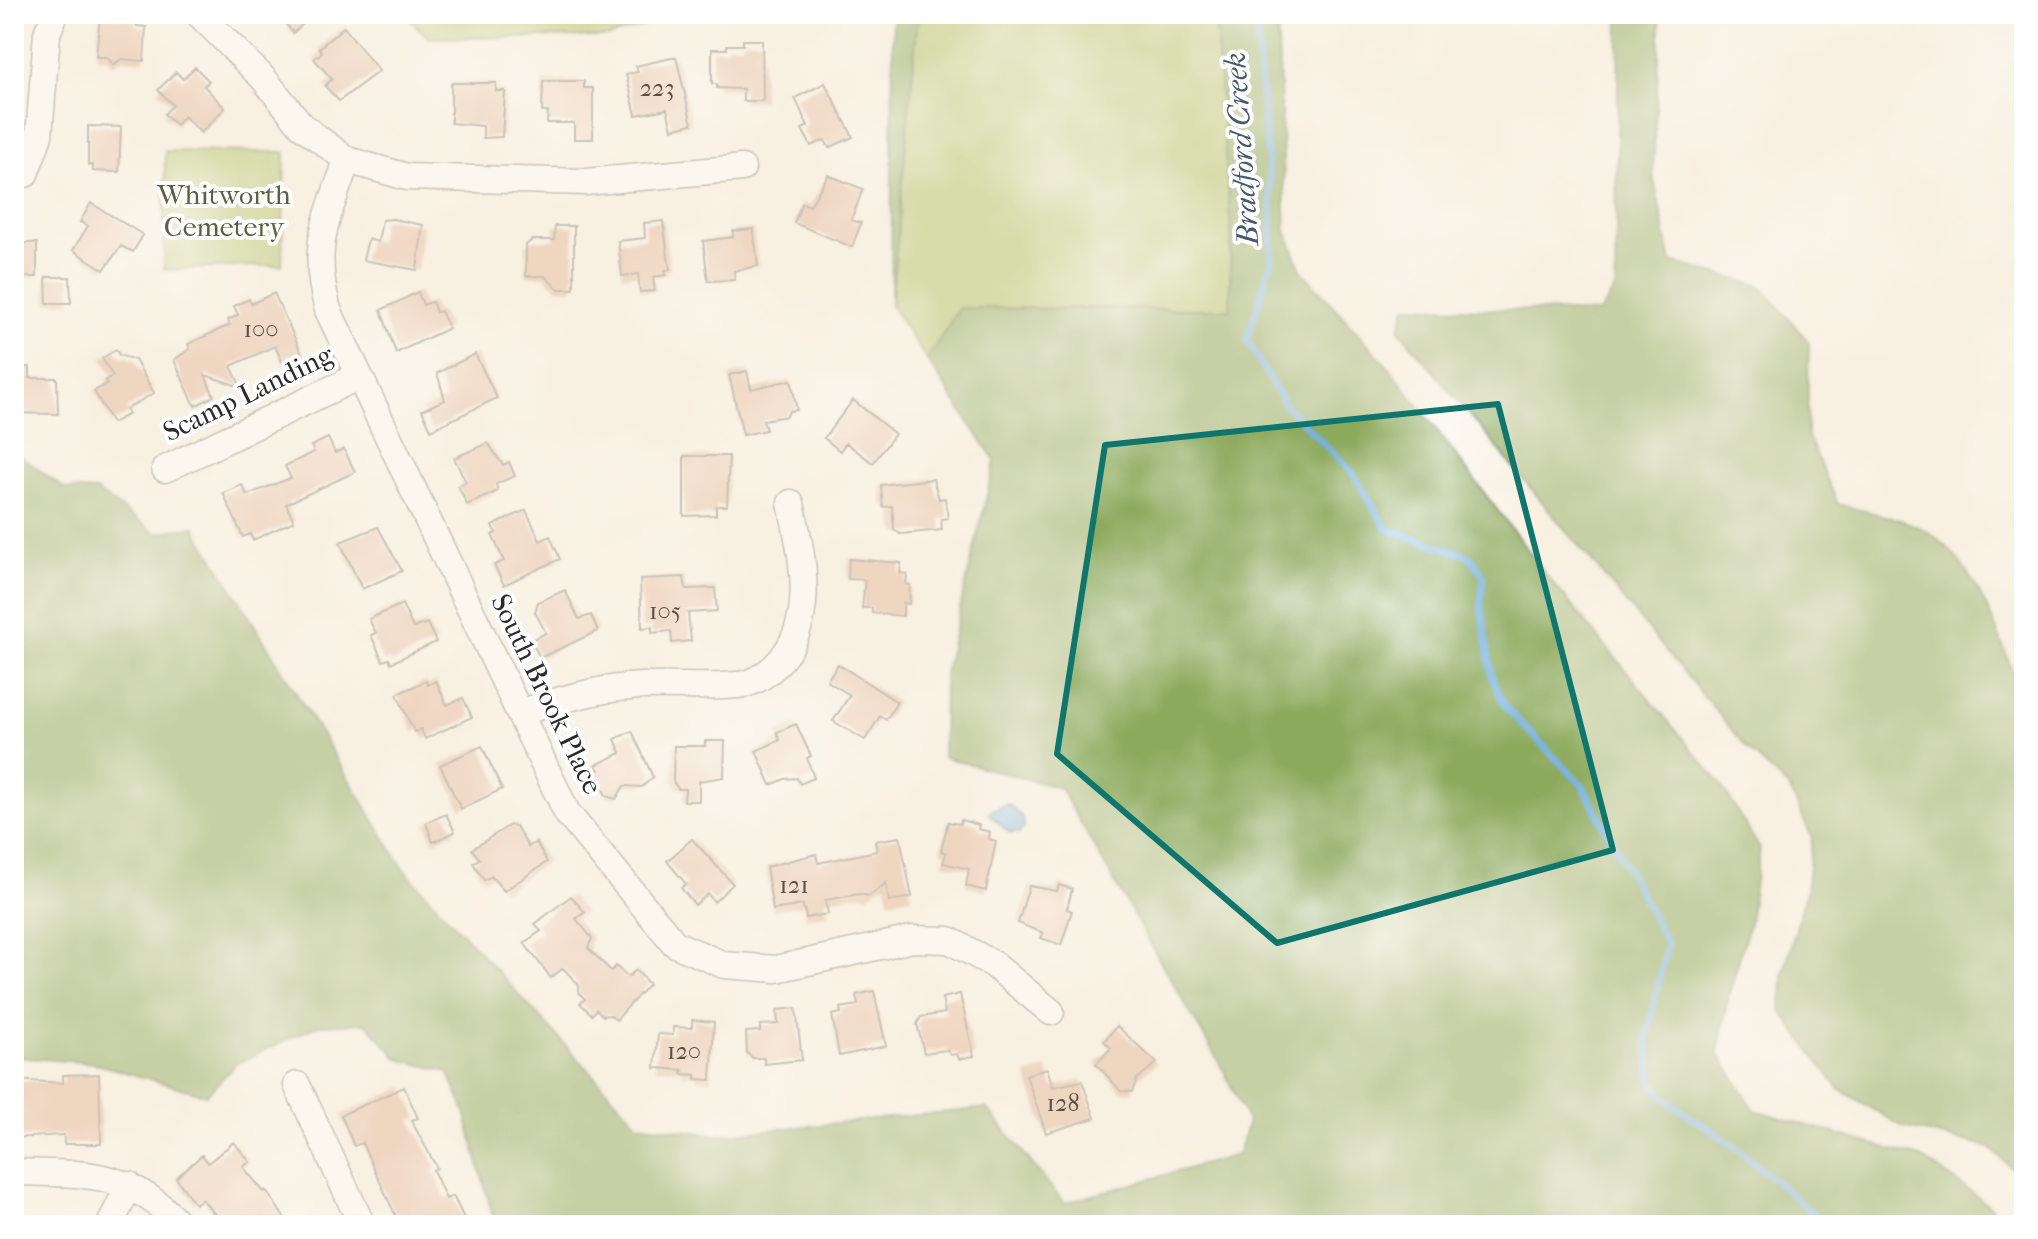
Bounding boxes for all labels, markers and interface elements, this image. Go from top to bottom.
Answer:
water label: Bradford Creek [1218,51,1266,249]
house number: 223 [640,74,674,102]
park label: Whitworth Cemetery [156,178,291,243]
house number: 100 [244,315,278,343]
street label: Scamp Landing [158,337,339,448]
street label: South Brook Place [484,589,610,799]
house number: 105 [649,597,681,625]
house number: 121 [779,871,809,899]
house number: 120 [667,1037,701,1065]
house number: 128 [1047,1089,1079,1117]

